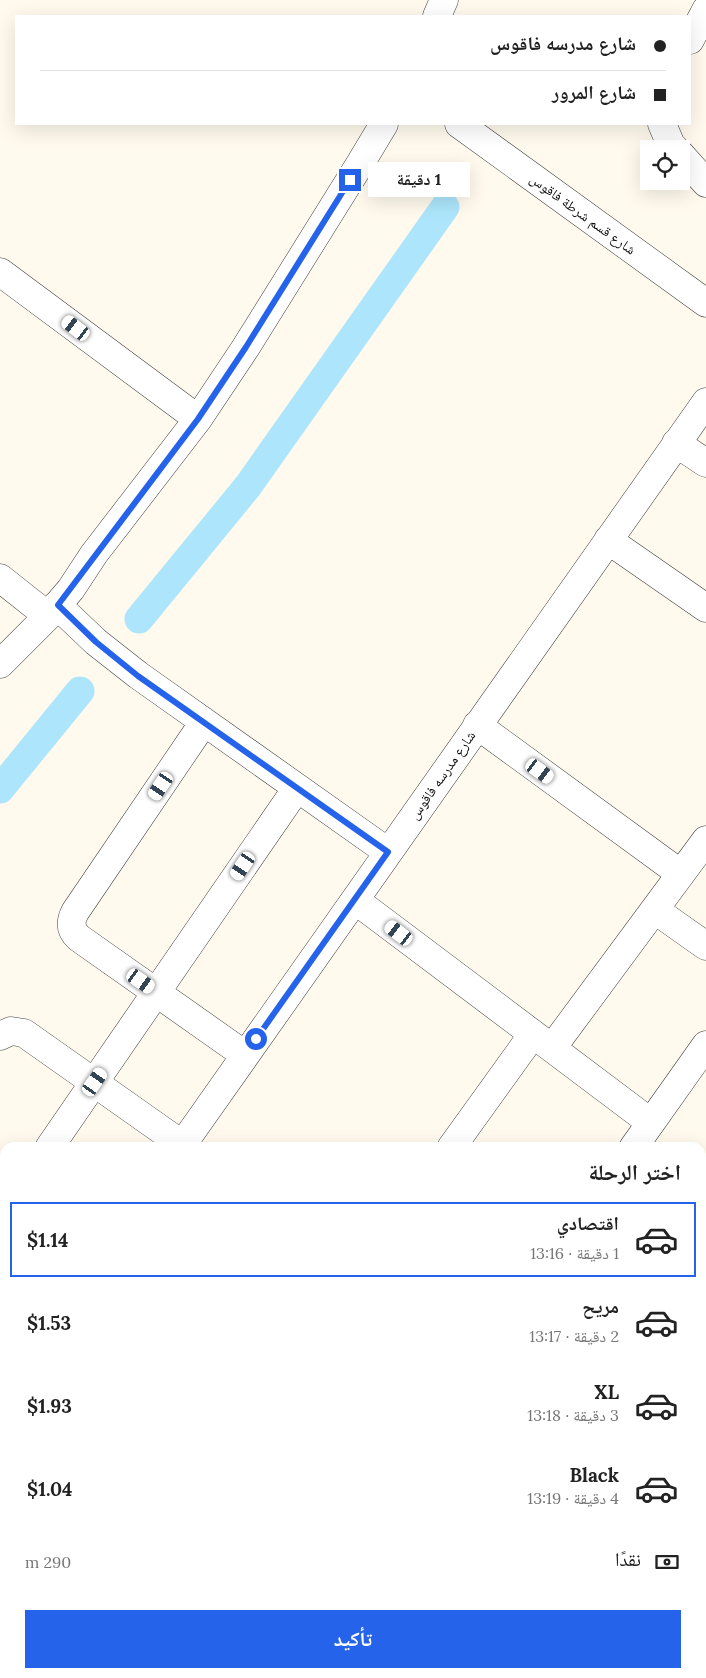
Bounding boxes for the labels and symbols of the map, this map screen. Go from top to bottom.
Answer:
callout: 1 دقيقة [368,162,470,198]
route end [339,169,361,191]
street label: شارع قسم شرطة فاقوس [526,169,640,259]
car [59,313,92,343]
street label: شارع مدرسه فاقوس [405,727,480,823]
car [523,756,556,786]
car [146,769,175,803]
car [228,849,257,883]
car [382,918,415,948]
car [124,966,157,996]
route start [245,1028,267,1050]
car [80,1065,109,1099]

